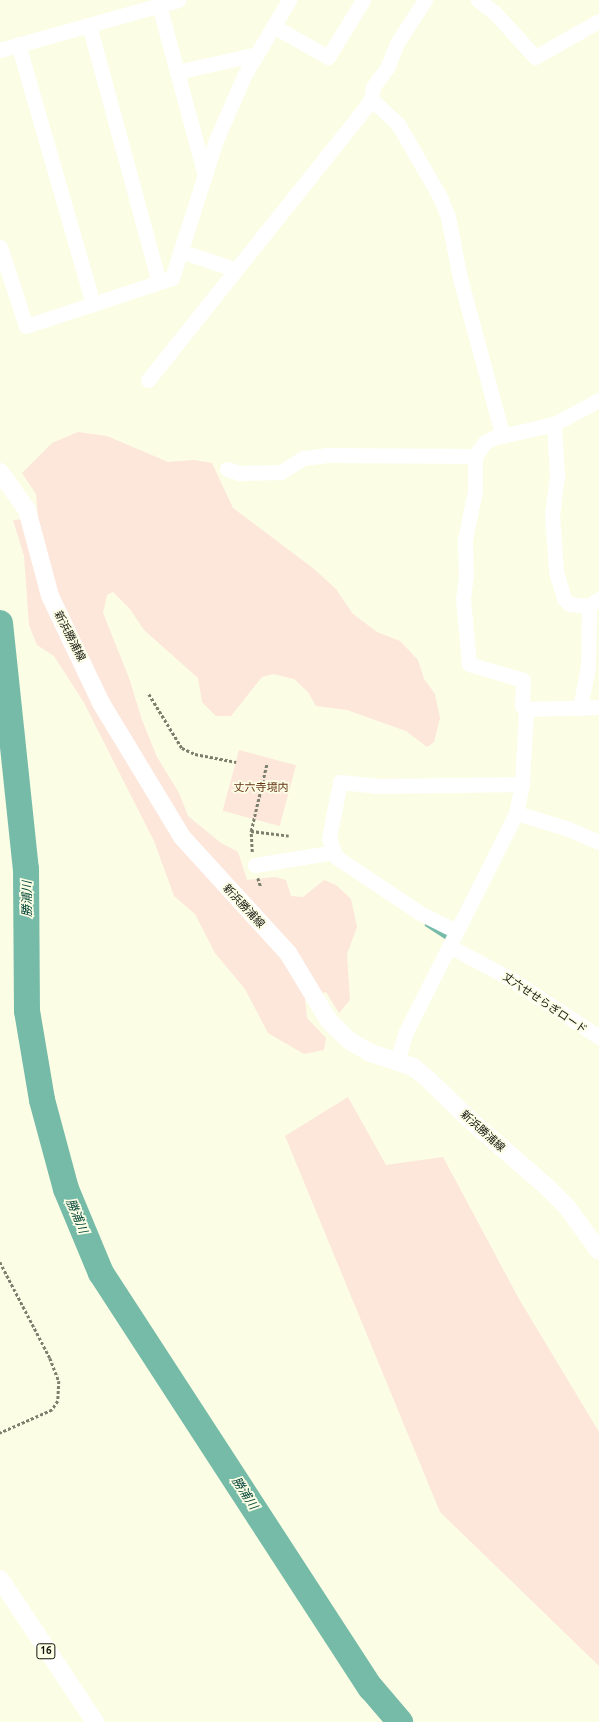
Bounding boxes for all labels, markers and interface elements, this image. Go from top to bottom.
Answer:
street label: 新浜勝浦線 [52,609,88,663]
park label: 丈六寺境内 [234,780,288,794]
water label: 勝浦川 [20,881,34,917]
street label: 新浜勝浦線 [220,881,268,931]
street label: 丈六せせらぎロード [500,970,590,1036]
street label: 新浜勝浦線 [458,1108,508,1154]
water label: 勝浦川 [63,1197,91,1235]
water label: 勝浦川 [229,1474,261,1512]
road number: 16 [36,1643,56,1659]

